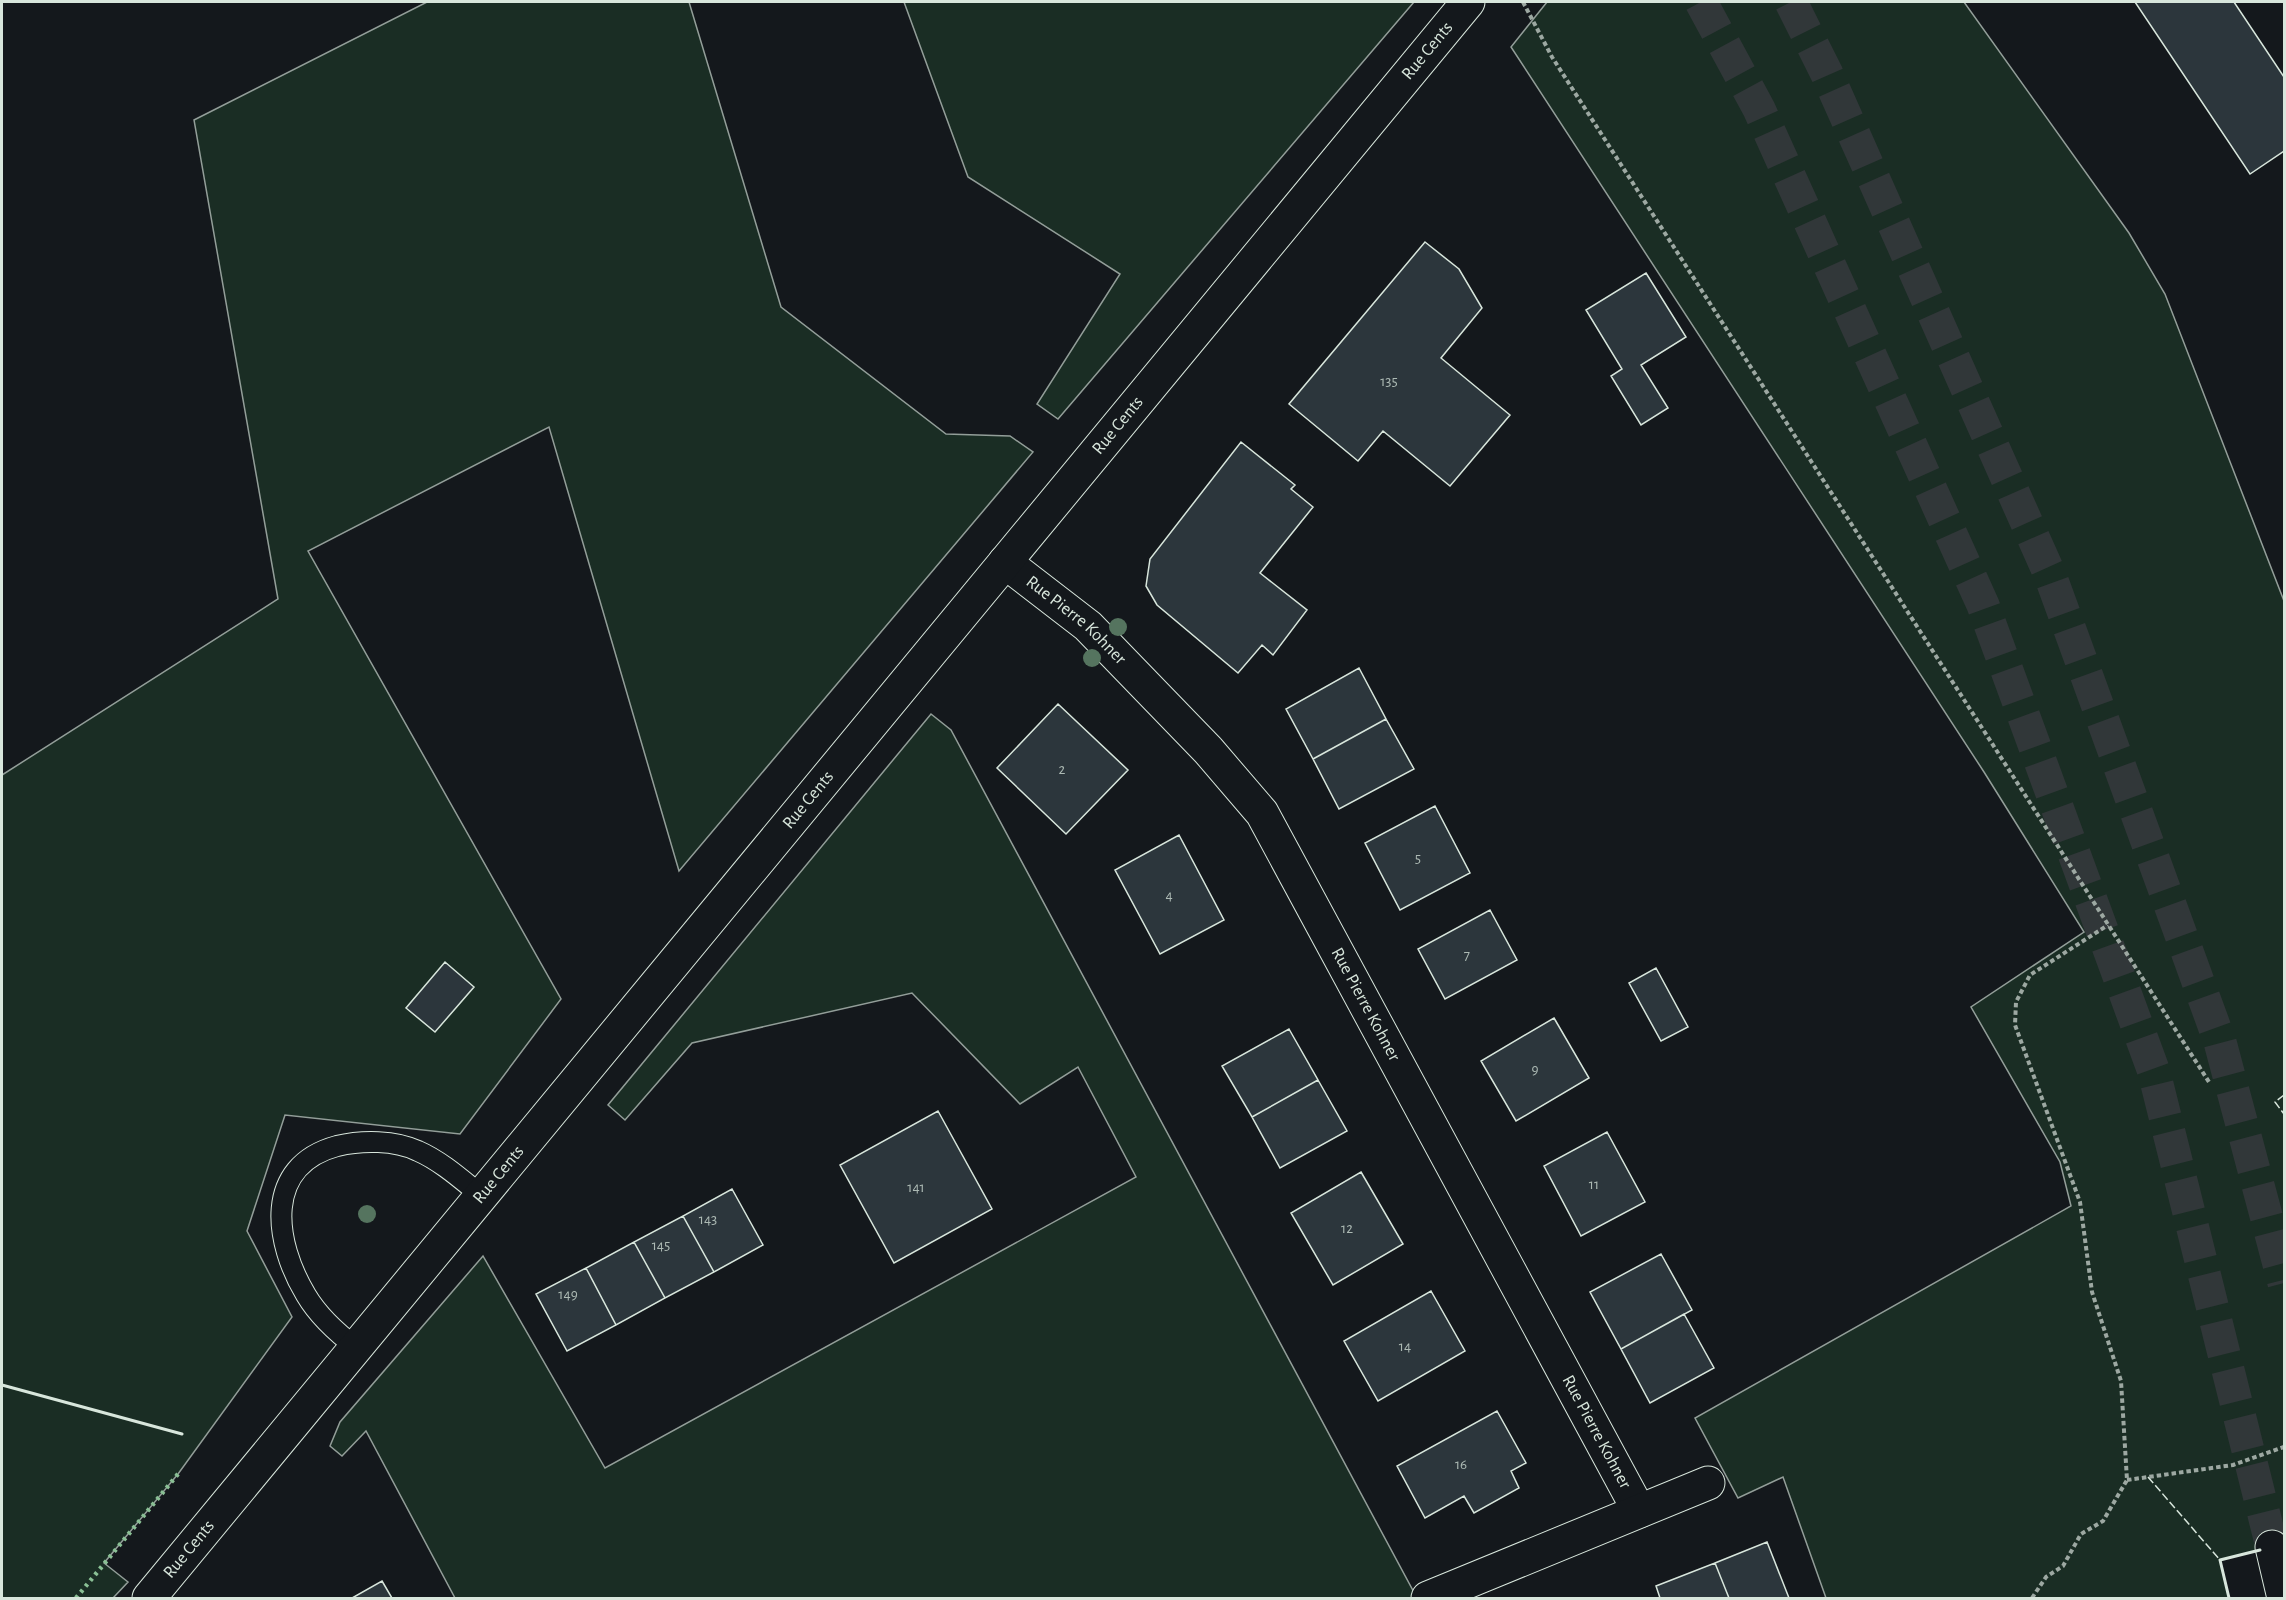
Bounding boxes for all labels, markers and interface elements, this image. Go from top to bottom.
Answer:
street label: Rue Cents [1399,19,1457,83]
house number: 135 [1380,374,1398,389]
street label: Rue Cents [1089,393,1147,458]
street label: Rue Pierre Kohner [1022,573,1129,668]
house number: 2 [1059,762,1066,777]
street label: Rue Cents [779,768,837,833]
house number: 5 [1415,851,1421,866]
house number: 4 [1165,888,1173,903]
street label: Rue Pierre Kohner [1328,945,1403,1064]
house number: 7 [1464,948,1470,963]
house number: 9 [1531,1062,1539,1077]
street label: Rue Cents [470,1142,528,1207]
house number: 11 [1589,1177,1599,1192]
house number: 141 [907,1180,925,1195]
house number: 143 [699,1212,717,1227]
house number: 12 [1341,1221,1353,1236]
house number: 145 [652,1238,670,1253]
house number: 149 [558,1287,578,1302]
house number: 14 [1399,1339,1411,1354]
street label: Rue Pierre Kohner [1559,1372,1634,1492]
house number: 16 [1455,1457,1467,1472]
street label: Rue Cents [160,1517,218,1582]

